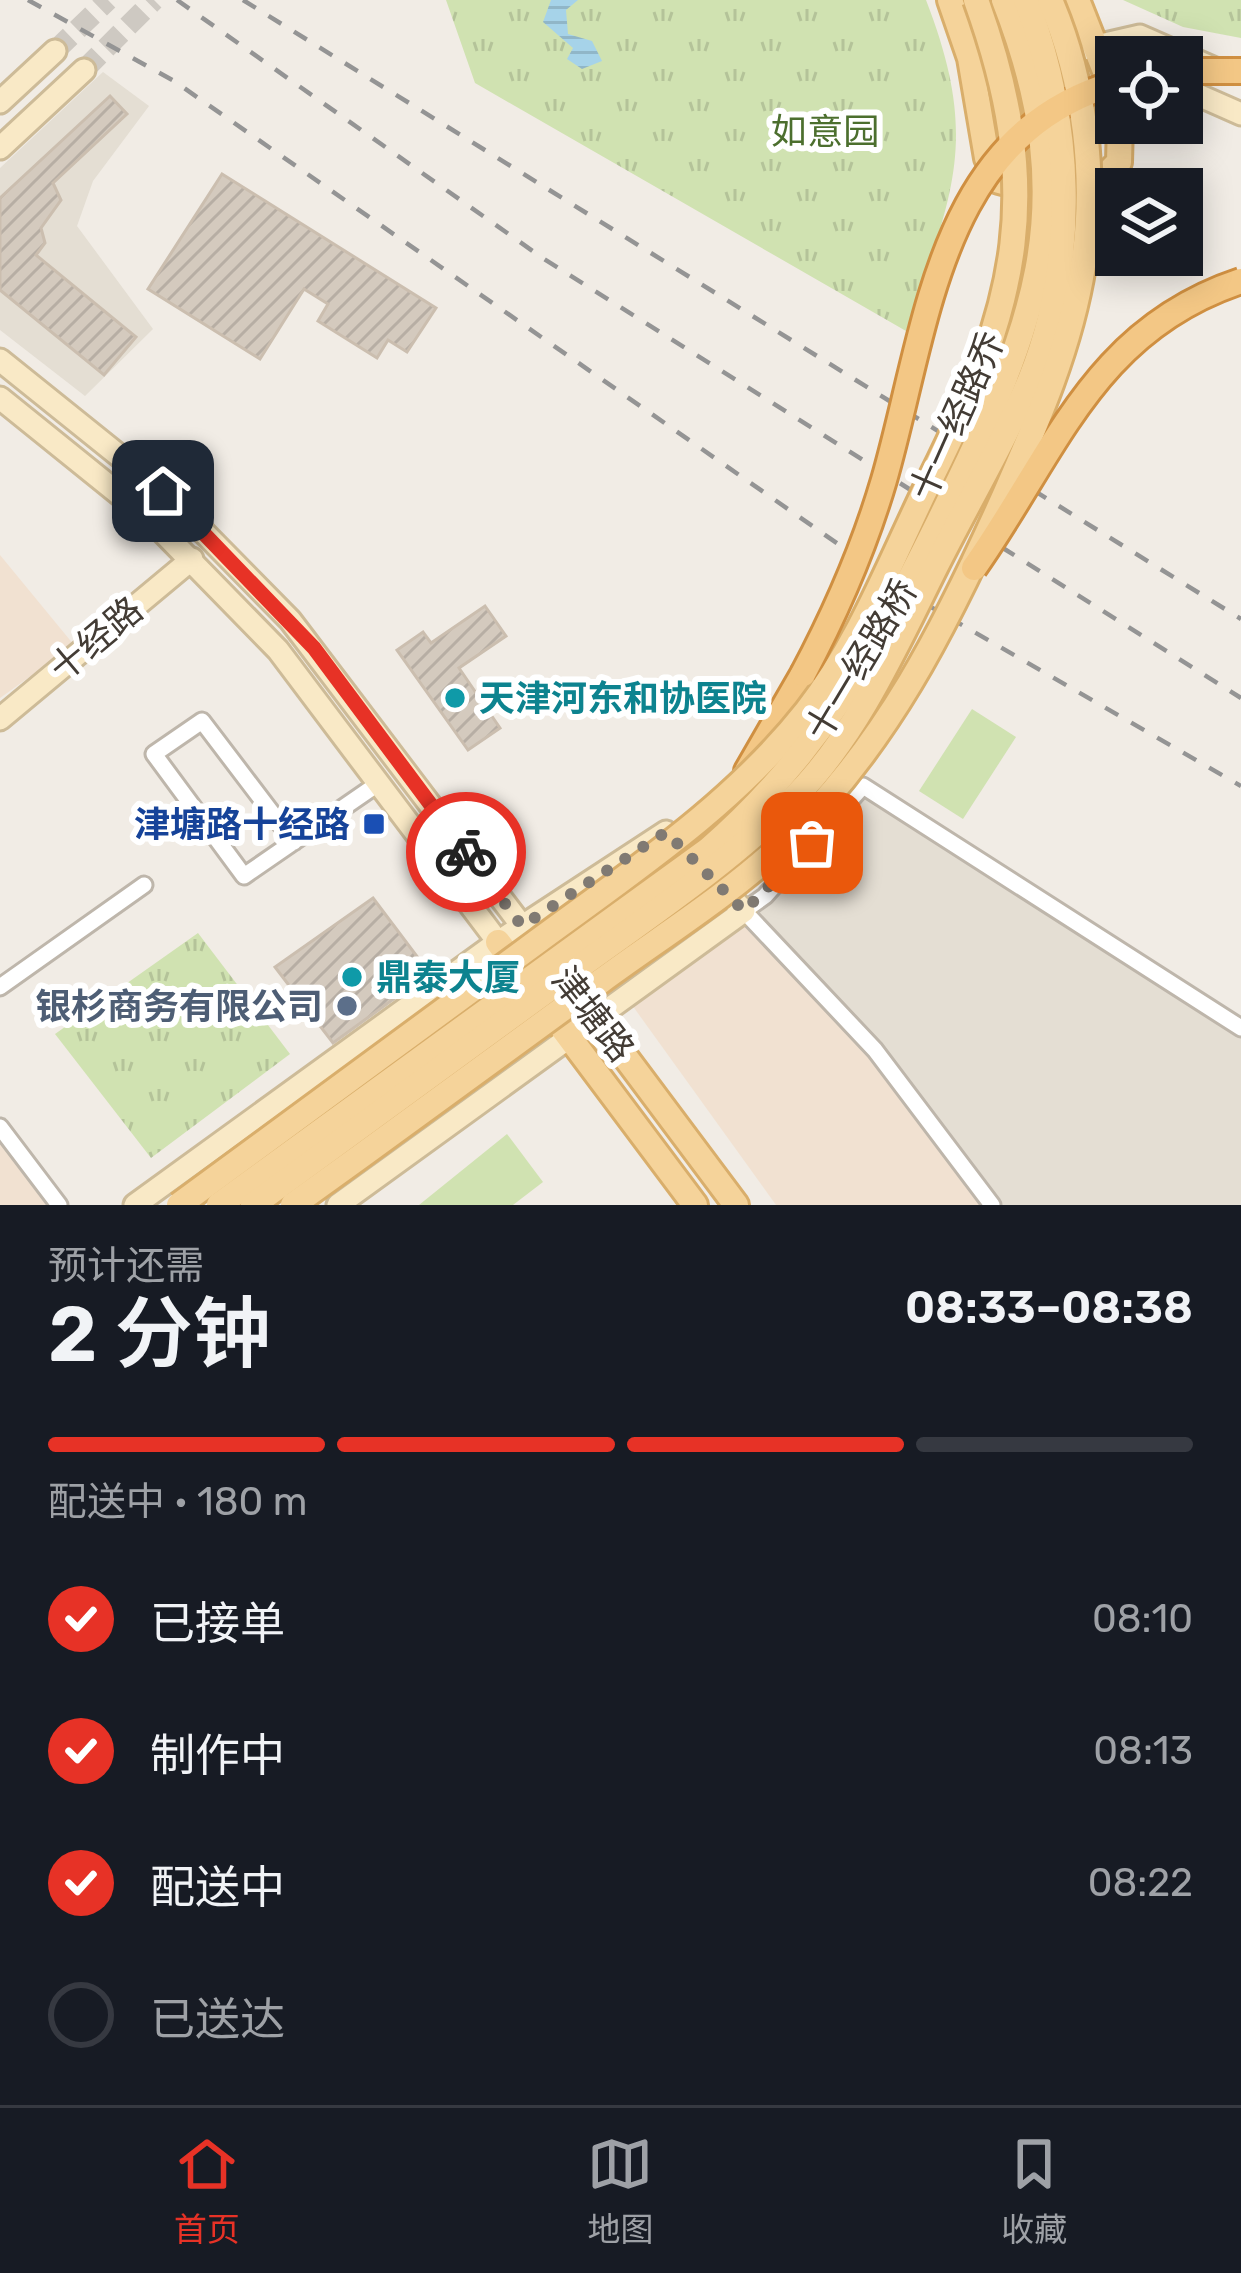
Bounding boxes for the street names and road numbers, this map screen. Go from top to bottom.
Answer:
street label: 十一经路乔 [901,325,1013,507]
street label: 十一经路桥 [796,572,926,748]
street label: 十经路 [41,588,151,690]
street label: 津塘路 [543,958,643,1070]

